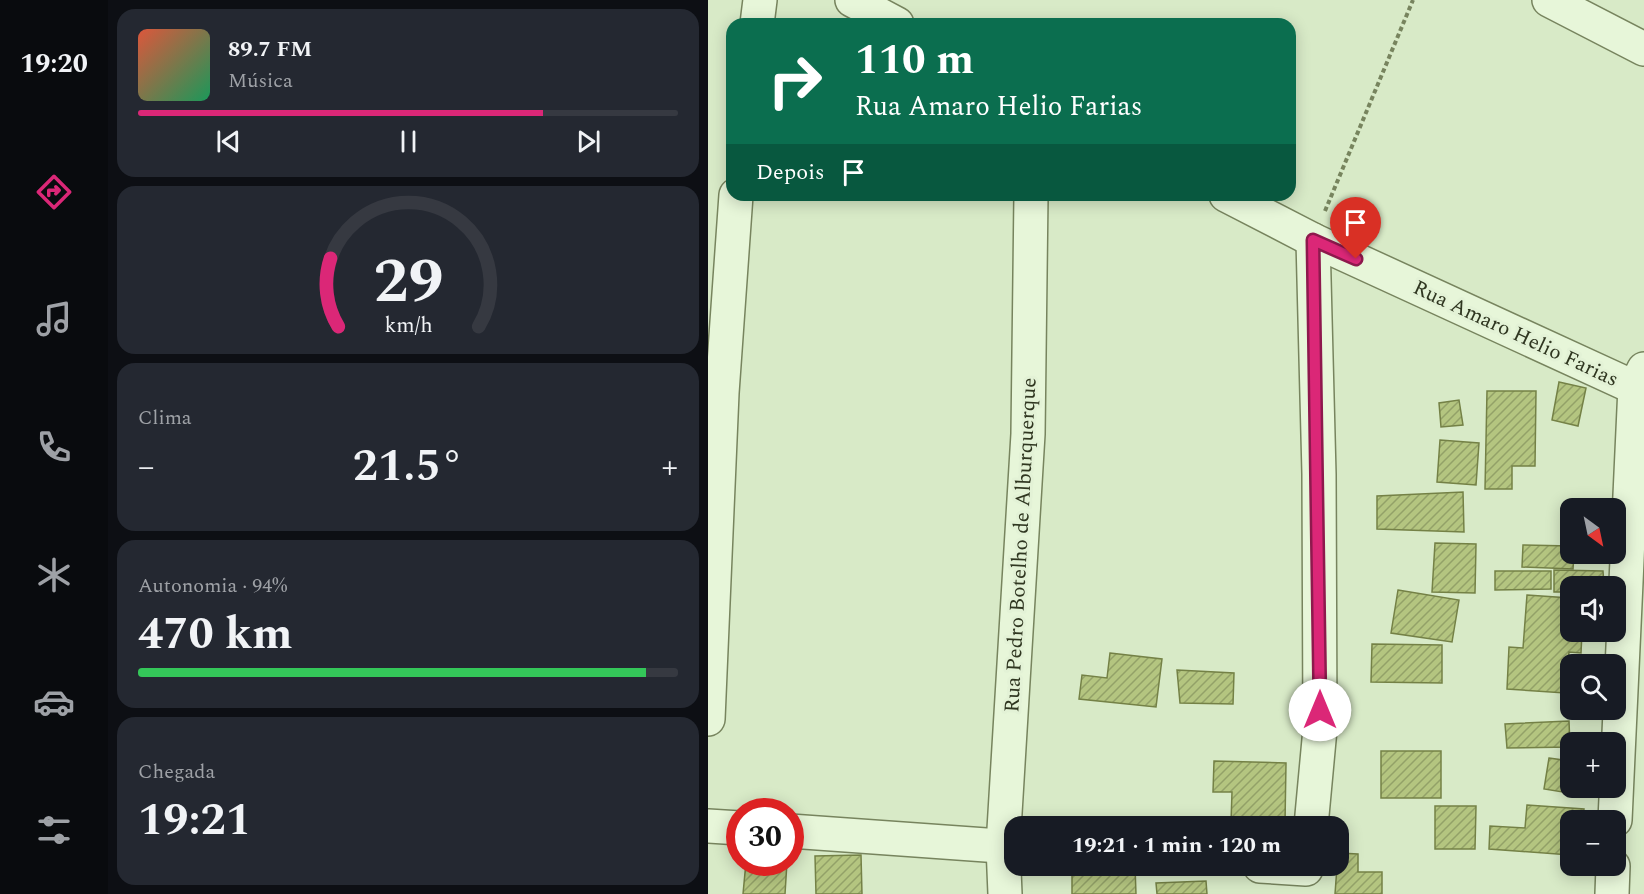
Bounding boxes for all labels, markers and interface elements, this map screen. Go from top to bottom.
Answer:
text: 110 m [855,29,974,92]
text: 89.7 FM [228,33,312,66]
icon: right [756,42,834,120]
text: 19:20 [20,43,88,85]
text: Música [228,66,293,96]
text: Rua Amaro Helio Farias [855,86,1142,128]
icon: previous [212,125,245,158]
icon: pause [392,125,425,158]
icon: next [572,125,605,158]
text: Depois [756,156,825,189]
icon: arrive [837,156,870,189]
icon: directions [33,171,75,213]
pin [1330,197,1381,259]
icon: arrive [1339,206,1372,239]
text: 29 [373,235,443,330]
street label: Rua Amaro Helio Farias [1407,272,1624,396]
icon: music [33,298,75,340]
text: km/h [384,309,432,342]
street label: Rua Pedro Botelho de Alburquerque [996,377,1046,713]
text: Clima [138,403,192,433]
icon: phone [33,426,75,468]
text: 21.5° [353,432,463,501]
text: − [138,442,155,492]
text: + [661,442,678,492]
north arrow [1560,498,1626,564]
map controls [1560,498,1626,876]
icon: climate [33,554,75,596]
text: Autonomia · 94% [138,571,287,601]
button: sound [1560,576,1626,642]
text: 470 km [138,600,293,669]
button: search [1560,654,1626,720]
position arrow [1288,678,1352,742]
icon: car [33,681,75,723]
button: + [1560,732,1626,798]
text: Chegada [138,757,215,787]
text: 19:21 [138,786,251,855]
speed limit sign: 30 [726,798,804,876]
icon: filters [33,809,75,851]
button: − [1560,810,1626,876]
text: 19:21 · 1 min · 120 m [1072,829,1281,862]

